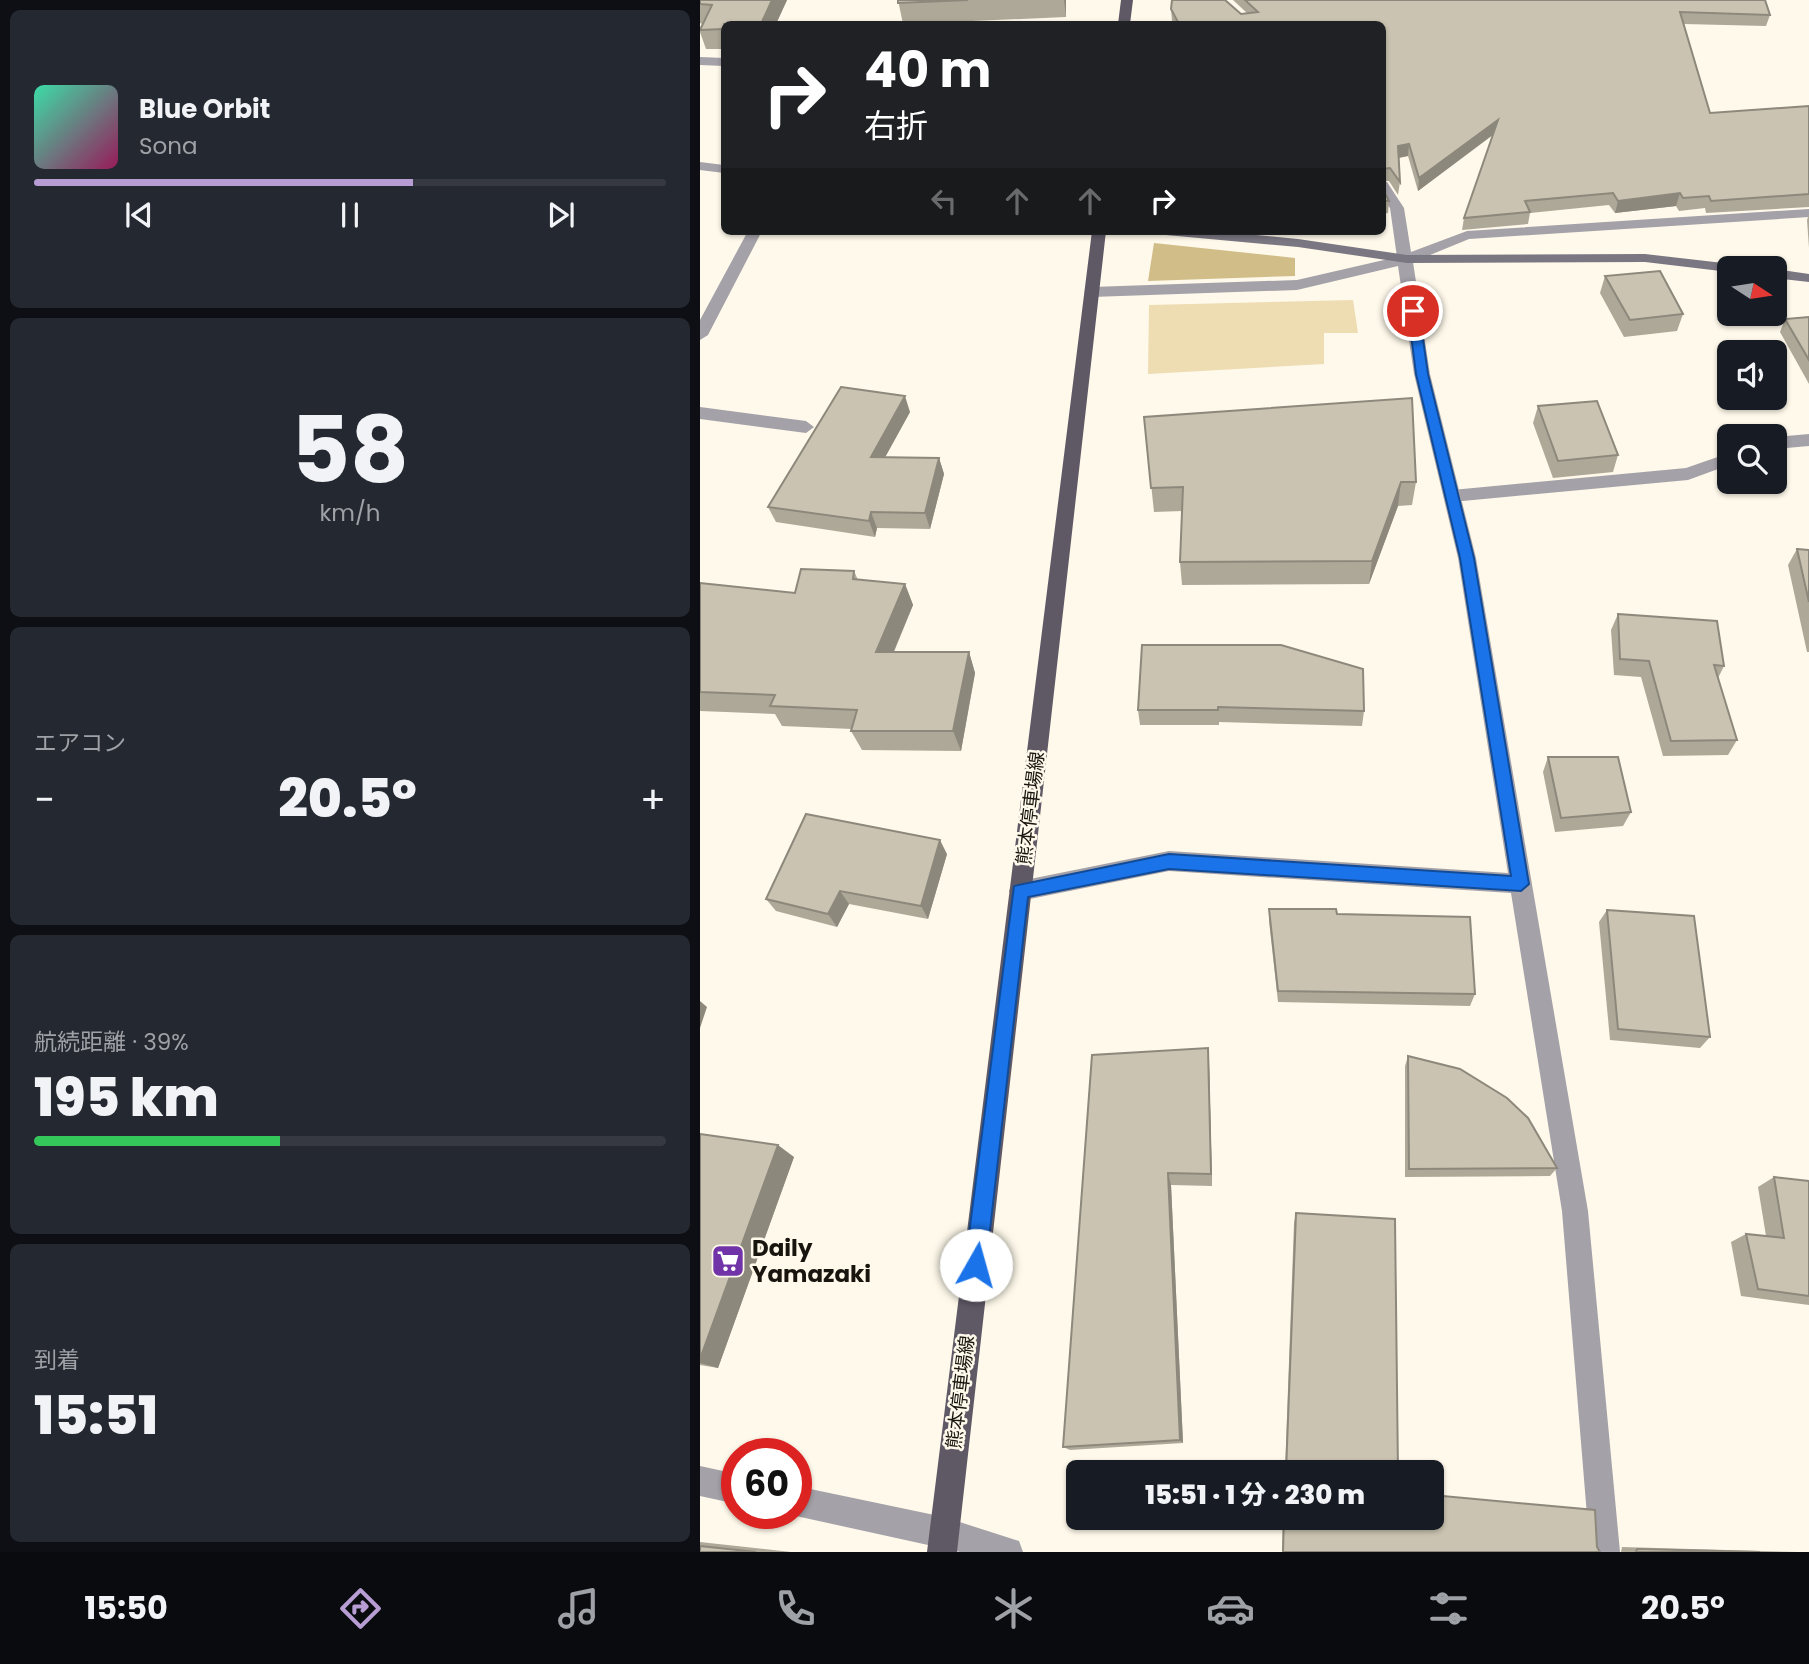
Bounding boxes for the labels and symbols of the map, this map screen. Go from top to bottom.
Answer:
north arrow [1717,256,1787,326]
pin [1383,281,1443,341]
street label: 熊本停車場線 [1010,750,1051,866]
position arrow [939,1228,1013,1302]
place label: Daily Yamazaki [752,1232,871,1290]
supermarket icon: Daily Yamazaki [709,1242,747,1280]
street label: 熊本停車場線 [940,1334,981,1450]
speed limit sign: 60 [721,1438,812,1529]

